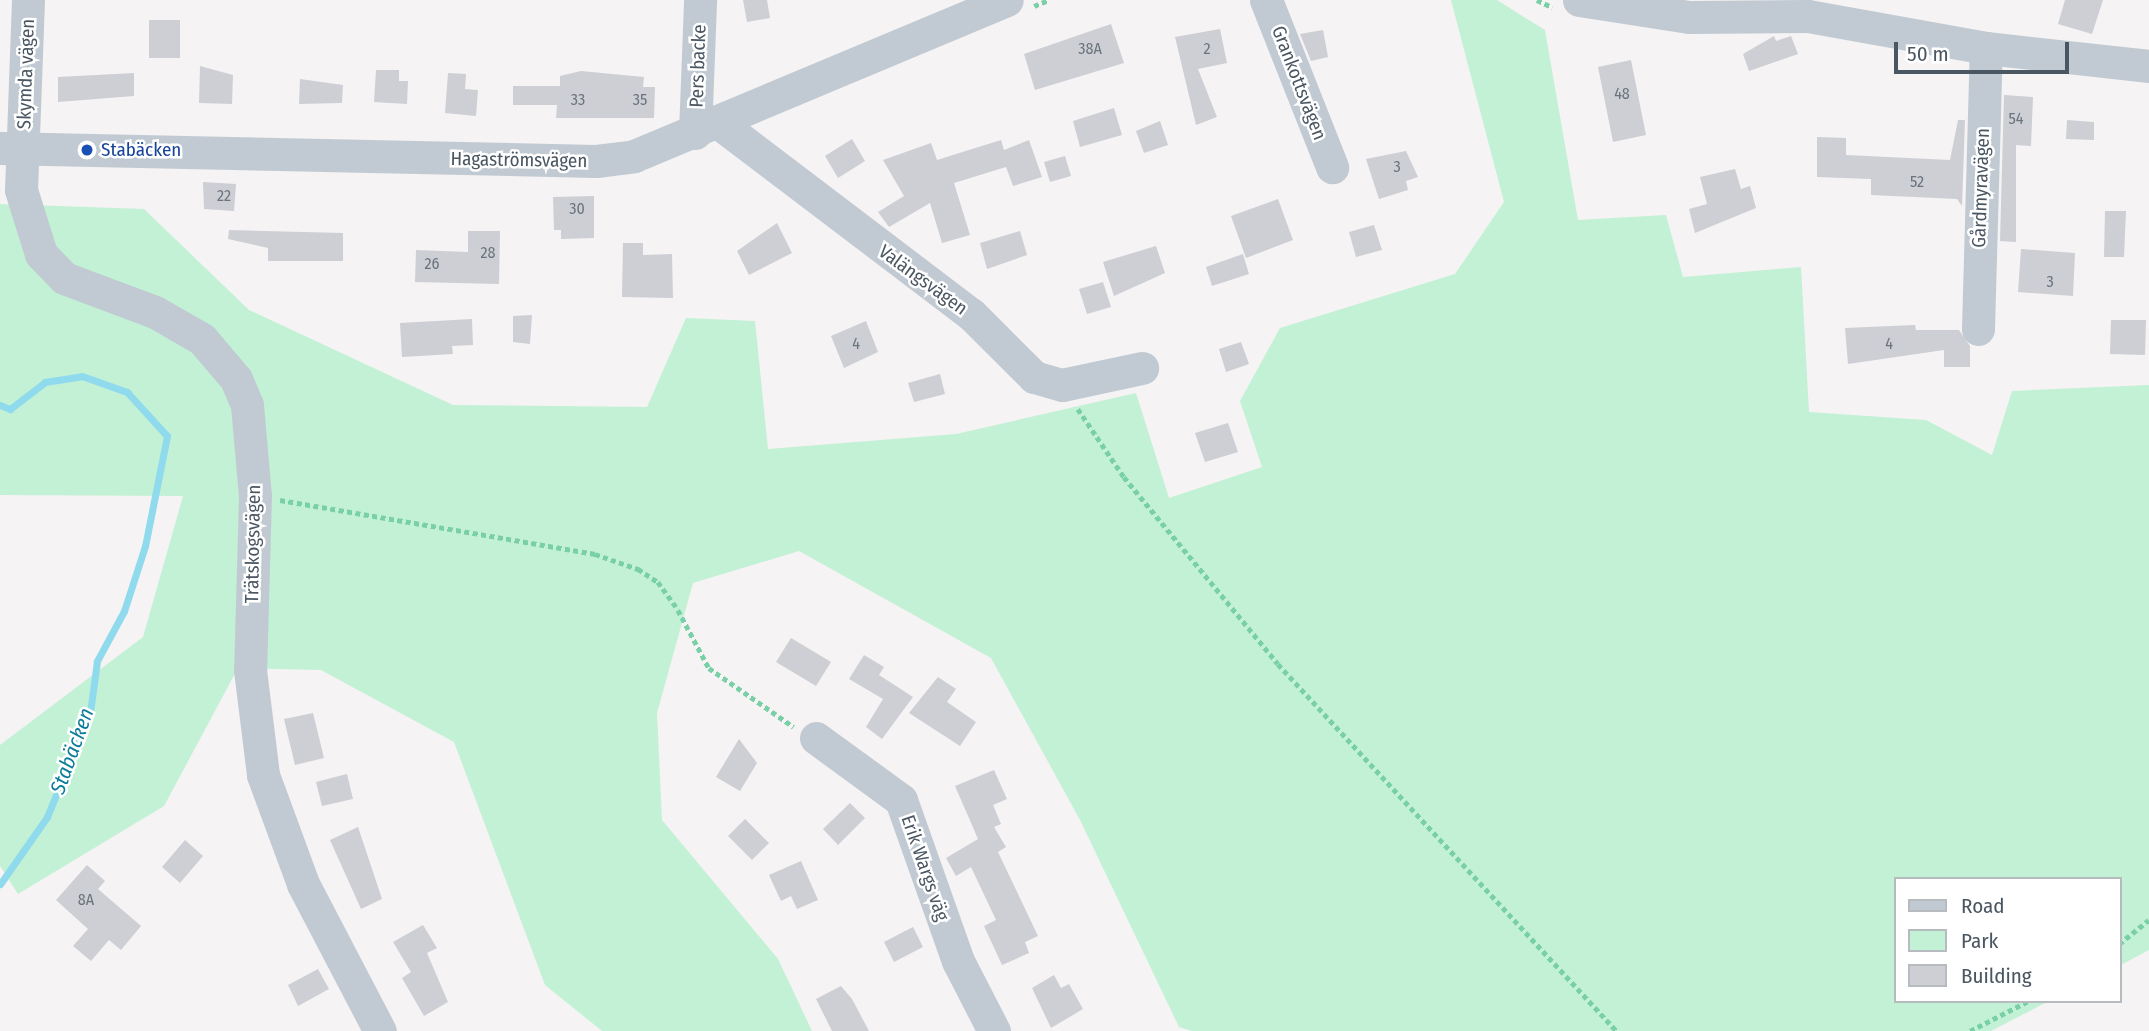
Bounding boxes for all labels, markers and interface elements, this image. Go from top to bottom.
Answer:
street label: Skymda vägen [13,18,39,130]
street label: Grankottsvägen [1267,23,1331,143]
street label: Pers backe [685,24,711,108]
scale bar [1897,28,2072,72]
house number: 38A [1078,39,1102,59]
house number: 2 [1203,39,1211,59]
text: 50 m [1907,41,1949,67]
house number: 48 [1614,84,1630,104]
house number: 33 [571,90,585,110]
house number: 35 [633,90,647,110]
house number: 54 [2008,109,2024,129]
street label: Gårdmyravägen [1968,128,1994,248]
place label: Stabäcken [101,139,181,161]
marker: Stabäcken [79,142,95,158]
street label: Hagaströmsvägen [451,147,587,173]
house number: 3 [1393,157,1401,177]
house number: 52 [1910,172,1924,192]
house number: 22 [217,186,231,206]
house number: 30 [569,199,585,219]
street label: Valängsvägen [874,240,972,320]
house number: 28 [480,243,496,263]
house number: 26 [425,254,439,274]
house number: 3 [2046,272,2054,292]
house number: 4 [852,334,860,354]
house number: 4 [1885,334,1893,354]
street label: Trätskogsvägen [241,485,265,603]
water label: Stabäcken [45,704,99,798]
street label: Erik Wargs väg [896,812,954,924]
legend [1894,877,2121,1003]
house number: 8A [78,890,94,910]
text: Road [1961,893,2005,919]
text: Park [1961,928,1998,954]
text: Building [1961,963,2032,989]

